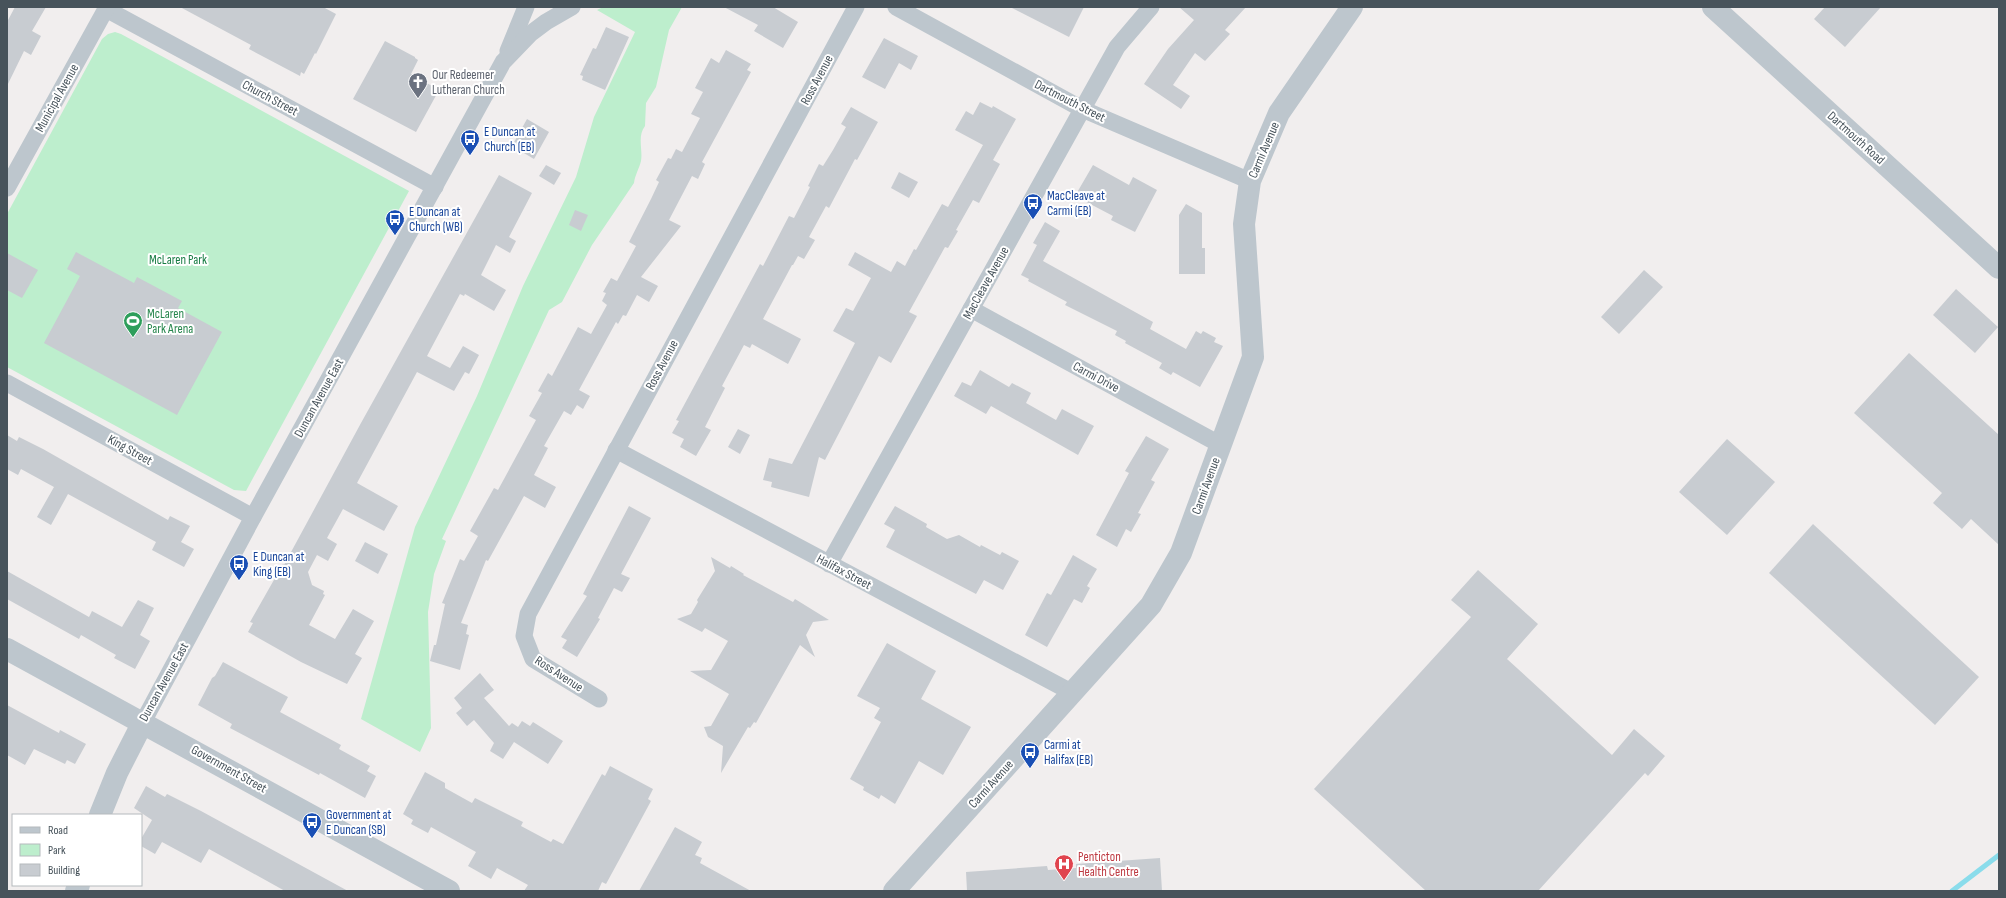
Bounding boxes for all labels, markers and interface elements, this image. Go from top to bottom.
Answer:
street label: Ross Avenue [797,52,837,108]
street label: Municipal Avenue [32,61,82,135]
place label: Our Redeemer Lutheran Church [432,67,505,98]
church icon: Our Redeemer Lutheran Church [407,71,429,99]
street label: Dartmouth Street [1032,76,1108,126]
street label: Church Street [239,77,301,119]
street label: Dartmouth Road [1824,108,1888,168]
street label: Carmi Avenue [1245,120,1283,180]
place label: E Duncan at Church (EB) [484,124,535,155]
bus stop icon: E Duncan at Church (EB) [459,128,481,156]
place label: MacCleave at Carmi (EB) [1047,188,1105,219]
bus stop icon: MacCleave at Carmi (EB) [1022,192,1044,220]
place label: E Duncan at Church (WB) [409,204,463,235]
bus stop icon: E Duncan at Church (WB) [384,208,406,236]
street label: MacCleave Avenue [959,244,1013,322]
park label: McLaren Park [149,252,207,268]
place label: McLaren Park Arena [147,306,193,337]
sports icon: McLaren Park Arena [122,310,144,338]
street label: Ross Avenue [642,337,682,393]
street label: Duncan Avenue East [291,356,347,440]
street label: Carmi Drive [1070,358,1122,396]
street label: King Street [105,431,155,469]
street label: Carmi Avenue [1188,455,1224,517]
place label: E Duncan at King (EB) [253,549,304,580]
street label: Halifax Street [814,551,874,593]
bus stop icon: E Duncan at King (EB) [228,553,250,581]
street label: Duncan Avenue East [136,640,192,724]
street label: Ross Avenue [532,653,586,695]
place label: Carmi at Halifax (EB) [1044,737,1093,768]
bus stop icon: Carmi at Halifax (EB) [1019,741,1041,769]
street label: Government Street [188,742,270,796]
street label: Carmi Avenue [965,757,1017,811]
place label: Government at E Duncan (SB) [326,807,392,838]
bus stop icon: Government at E Duncan (SB) [301,811,323,839]
legend [12,814,142,886]
text: Road [48,823,68,838]
text: Park [48,843,66,858]
place label: Penticton Health Centre [1078,849,1139,880]
hospital icon: Penticton Health Centre [1053,853,1075,881]
text: Building [48,863,80,878]

